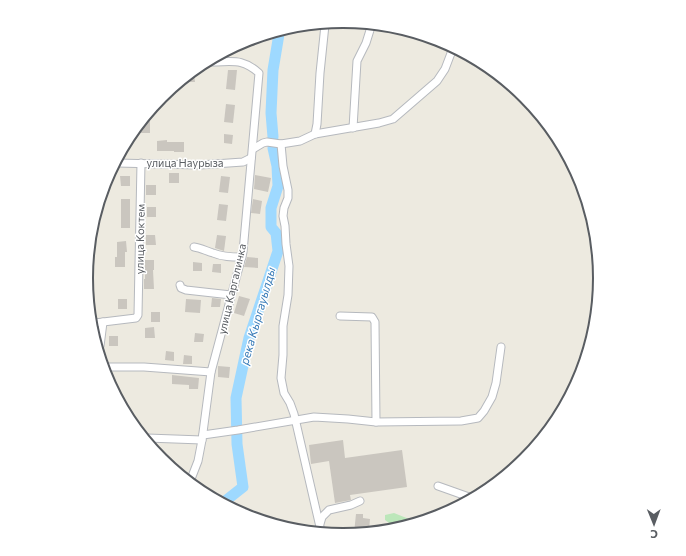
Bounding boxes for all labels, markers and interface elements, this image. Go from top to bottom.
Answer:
street label: улица Наурыза [146,156,224,169]
street label: улица Коктем [132,204,147,274]
street label: улица Каргалинка [215,242,248,336]
water label: река Кыргауылды [236,265,278,367]
north arrow [634,504,674,544]
text: С [650,528,658,541]

